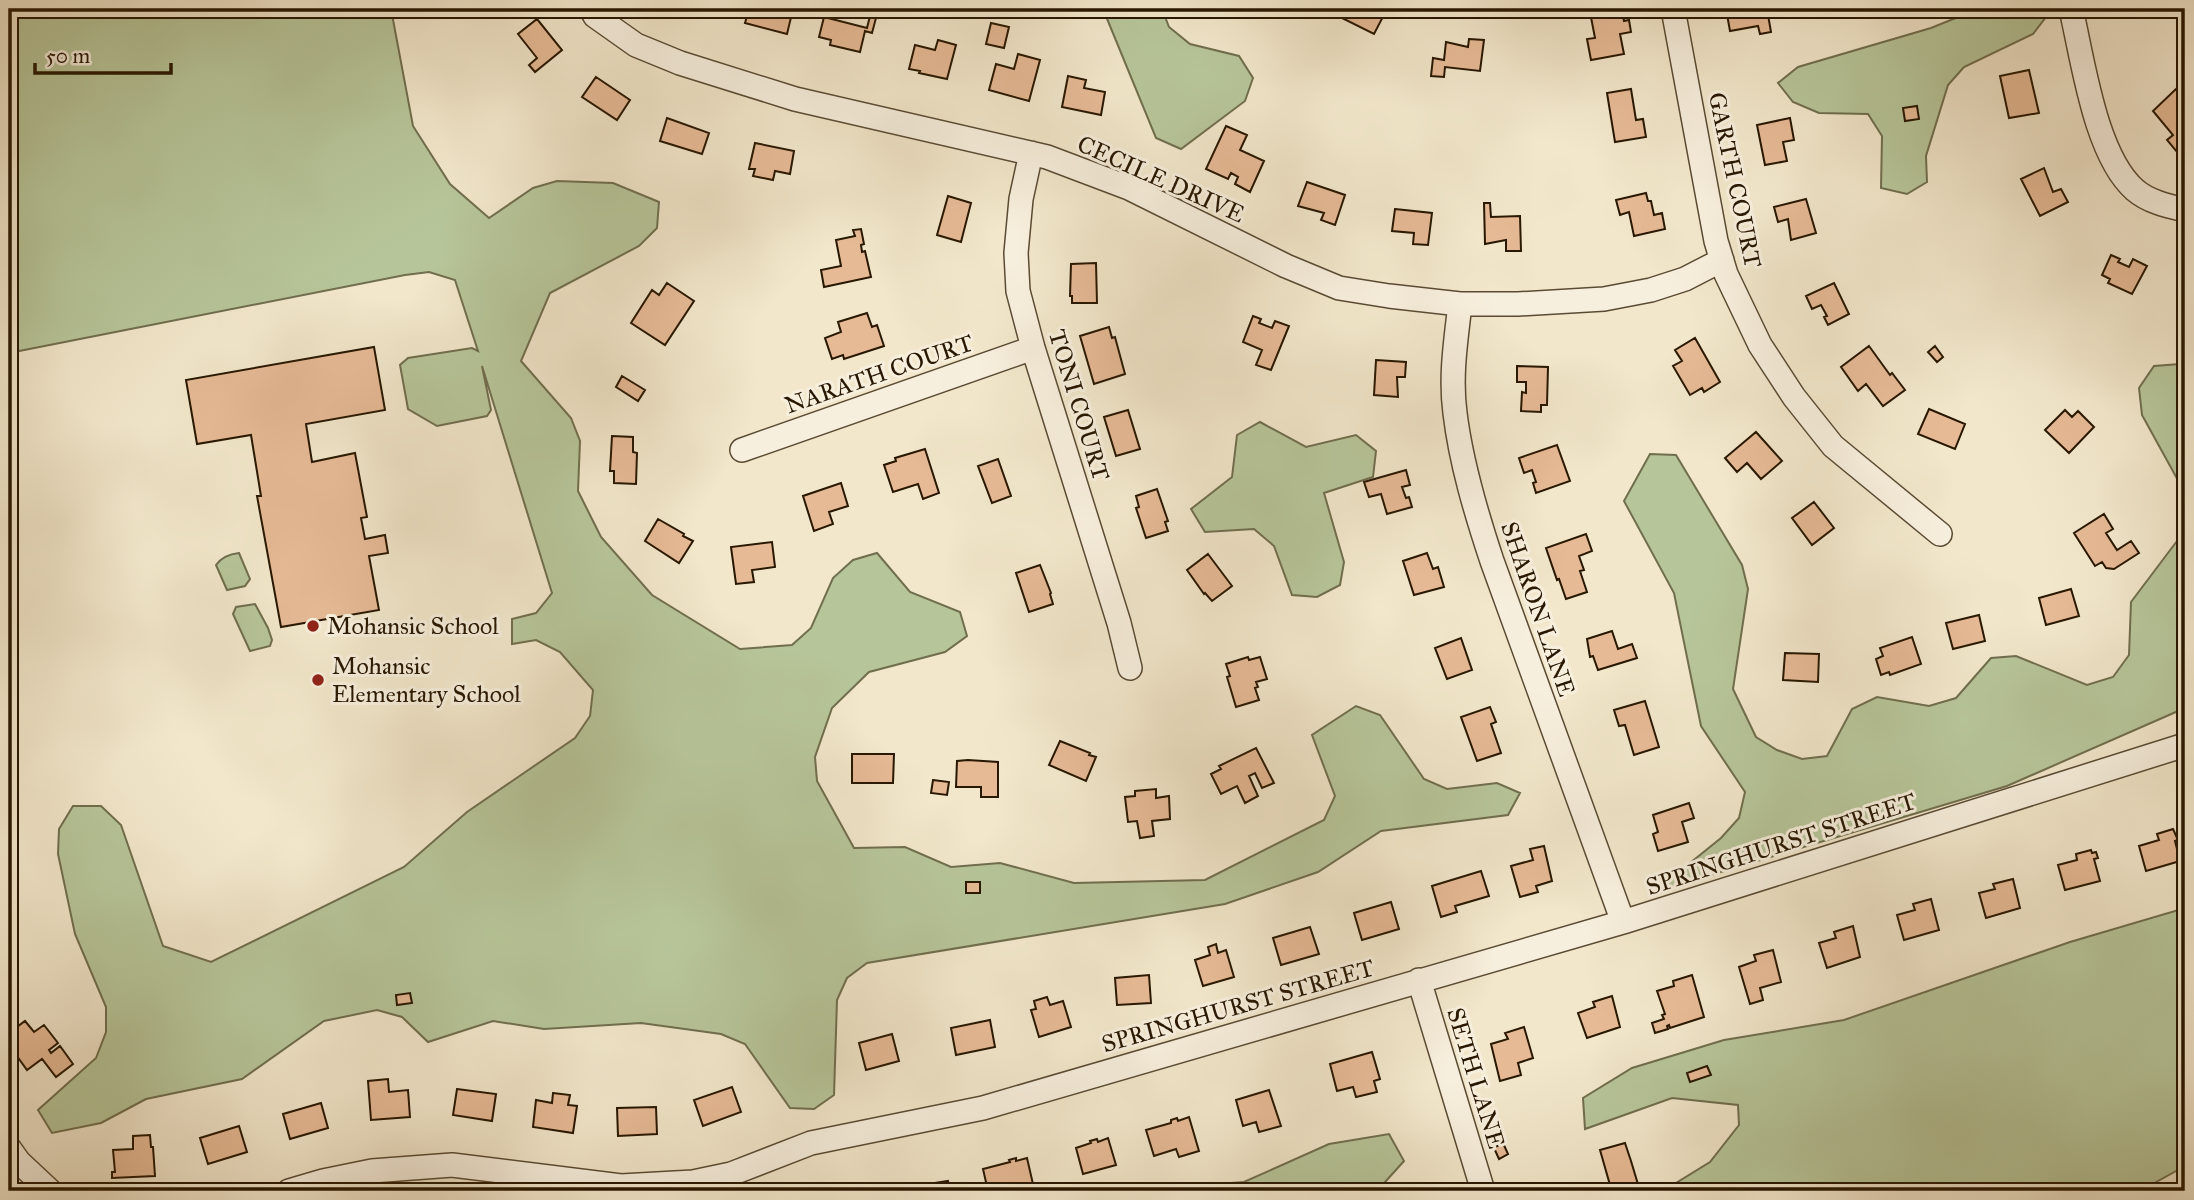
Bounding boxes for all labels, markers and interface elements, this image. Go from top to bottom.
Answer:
scale bar [35,32,172,76]
text: 50 m [46,43,91,69]
street label: GARTH COURT [1702,89,1768,271]
street label: CECILE DRIVE [1073,129,1249,229]
street label: TONI COURT [1042,326,1116,484]
street label: NARATH COURT [781,328,977,420]
street label: SHARON LANE [1494,518,1582,700]
place label: Mohansic School [327,611,499,641]
marker: Mohansic School [305,618,321,634]
place label: Mohansic Elementary School [332,651,521,709]
marker: Mohansic Elementary School [310,672,326,688]
street label: SPRINGHURST STREET [1642,786,1920,902]
street label: SPRINGHURST STREET [1098,953,1378,1059]
street label: SETH LANE [1440,1004,1512,1152]

